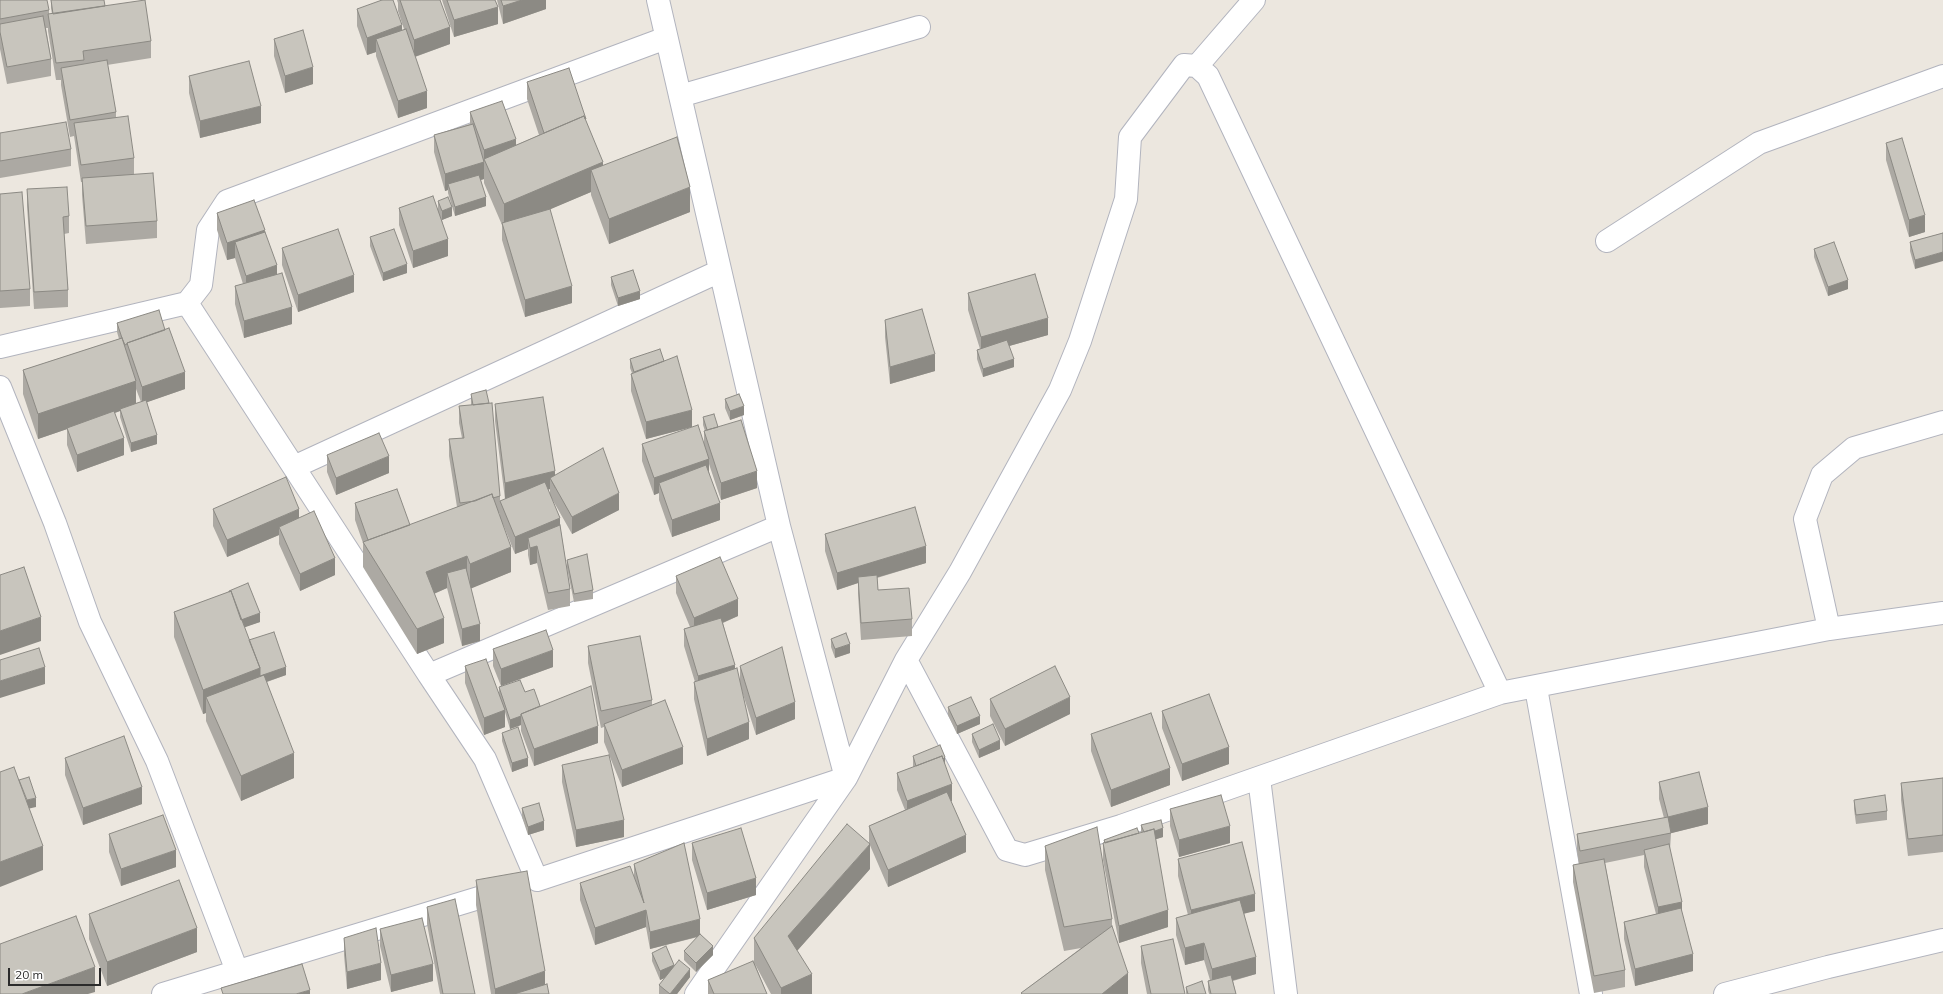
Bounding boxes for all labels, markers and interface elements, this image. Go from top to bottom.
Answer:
scale bar [10,960,103,986]
text: 20 m [15,967,43,982]

